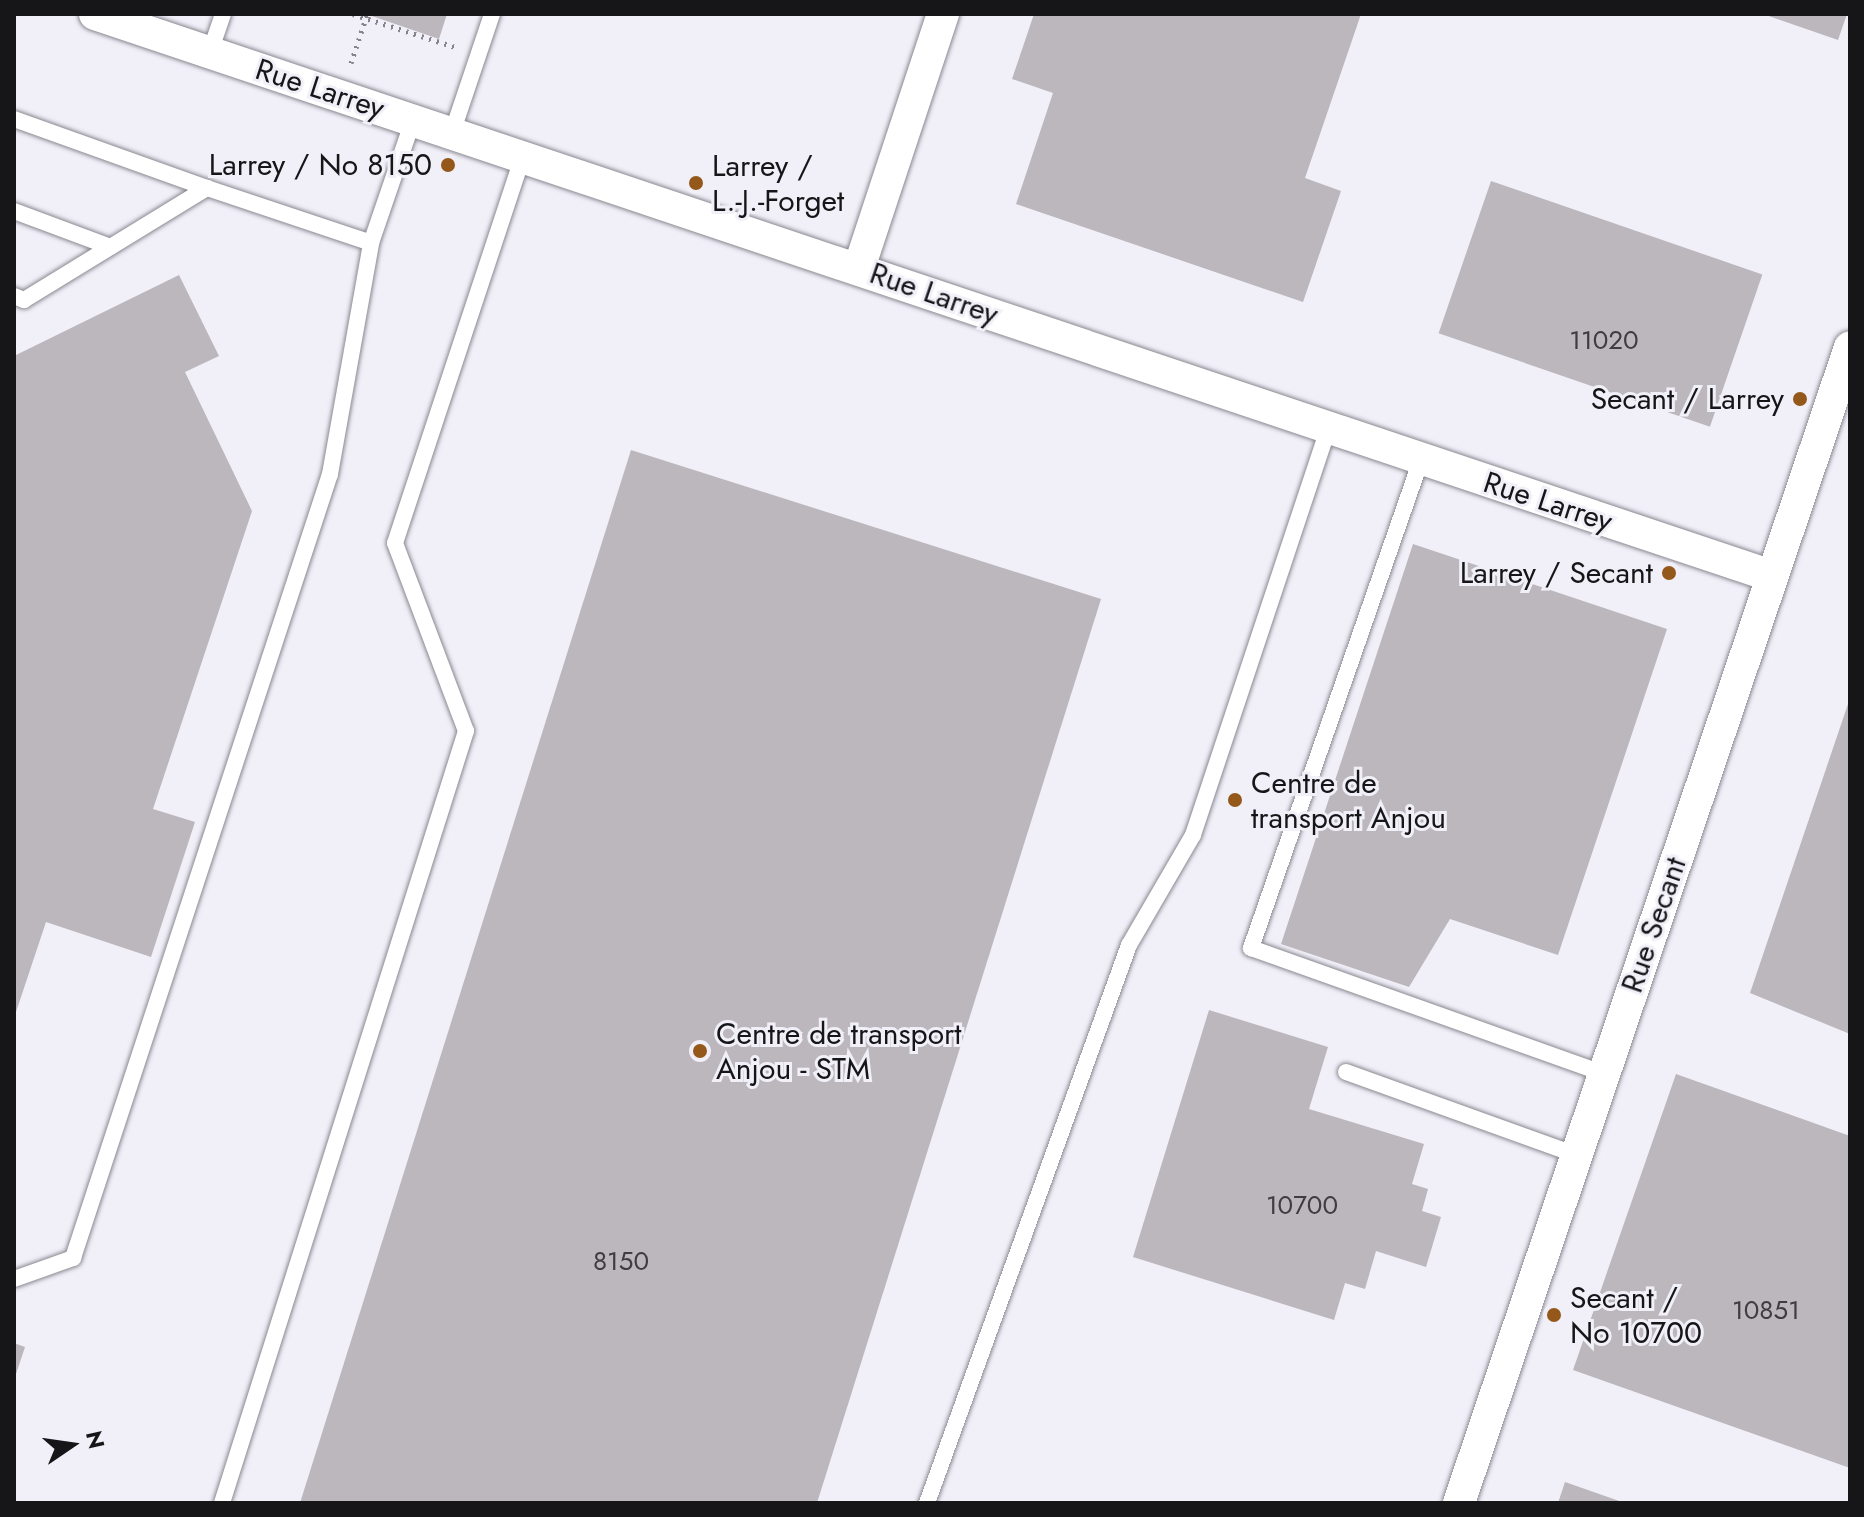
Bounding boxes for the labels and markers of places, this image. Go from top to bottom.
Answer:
place label: Larrey / No 8150 [209,147,432,183]
place label: Larrey / L.-J.-Forget [712,148,844,218]
marker: Larrey / No 8150 [439,156,457,174]
marker: Larrey / L.-J.-Forget [687,174,705,192]
place label: Secant / Larrey [1591,381,1784,417]
marker: Secant / Larrey [1791,390,1809,408]
place label: Larrey / Secant [1460,555,1653,591]
marker: Larrey / Secant [1660,564,1678,582]
place label: Centre de transport Anjou [1251,765,1446,836]
marker: Centre de transport Anjou [1226,791,1244,809]
place label: Centre de transport Anjou - STM [716,1016,962,1086]
marker: Centre de transport Anjou - STM [691,1042,709,1060]
place label: Secant / No 10700 [1570,1280,1702,1350]
marker: Secant / No 10700 [1545,1306,1563,1324]

